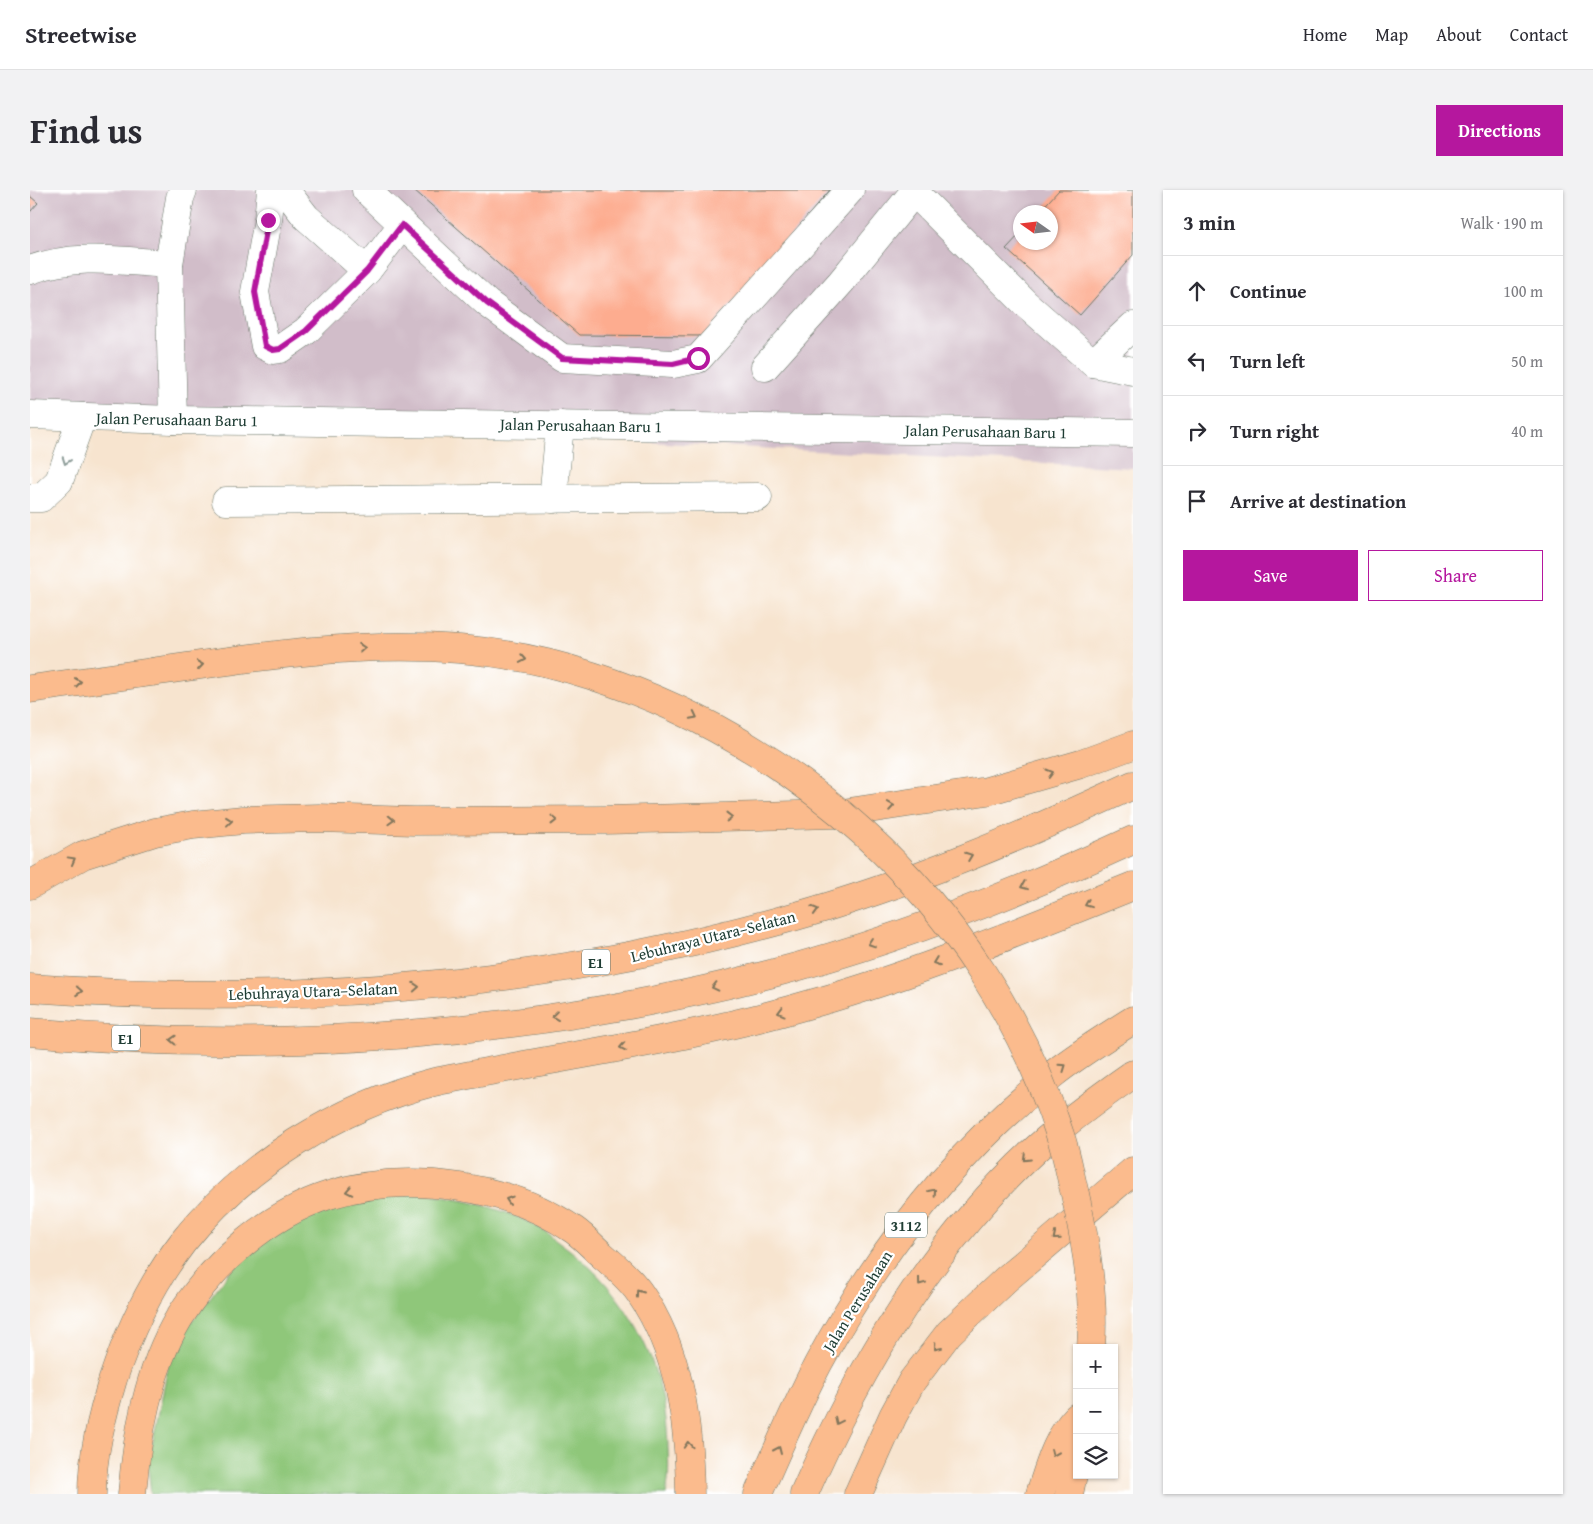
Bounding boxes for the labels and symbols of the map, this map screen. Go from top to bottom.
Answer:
north arrow [1013,205,1058,250]
route end [257,209,280,232]
route start [687,347,710,370]
street label: Jalan Perusahaan Baru 1 [94,406,258,432]
street label: Jalan Perusahaan Baru 1 [498,412,662,438]
street label: Jalan Perusahaan Baru 1 [903,418,1067,444]
one-way arrow [62,456,72,464]
one-way arrow [358,643,366,654]
one-way arrow [519,654,528,664]
one-way arrow [196,660,204,671]
one-way arrow [75,677,83,688]
one-way arrow [689,710,698,720]
one-way arrow [1045,769,1053,779]
one-way arrow [887,801,895,812]
one-way arrow [726,812,733,822]
one-way arrow [388,815,396,825]
one-way arrow [550,815,558,825]
one-way arrow [225,816,233,827]
one-way arrow [964,852,973,863]
one-way arrow [67,857,76,867]
one-way arrow [1020,880,1029,891]
one-way arrow [1084,898,1093,908]
street label: Lebuhraya Utara–Selatan [628,904,798,968]
one-way arrow [811,906,819,916]
one-way arrow [868,937,876,947]
road number: E1 [582,950,610,974]
one-way arrow [932,956,941,966]
street label: Lebuhraya Utara–Selatan [228,976,398,1006]
one-way arrow [412,981,420,992]
one-way arrow [711,981,720,992]
one-way arrow [75,985,83,996]
one-way arrow [777,1006,786,1017]
one-way arrow [551,1010,559,1021]
road number: E1 [112,1026,140,1050]
one-way arrow [169,1035,177,1045]
one-way arrow [618,1042,627,1052]
one-way arrow [1057,1064,1067,1073]
one-way arrow [1023,1152,1032,1161]
one-way arrow [344,1185,353,1196]
one-way arrow [928,1188,937,1197]
one-way arrow [505,1196,513,1206]
road number: 3112 [885,1212,927,1238]
one-way arrow [1052,1231,1061,1240]
street label: Jalan Perusahaan [815,1246,898,1358]
one-way arrow [918,1276,926,1285]
one-way arrow [636,1289,645,1299]
one-way arrow [934,1341,943,1350]
one-way arrow [834,1416,844,1425]
one-way arrow [683,1441,694,1449]
one-way arrow [771,1446,782,1455]
one-way arrow [1050,1448,1061,1457]

